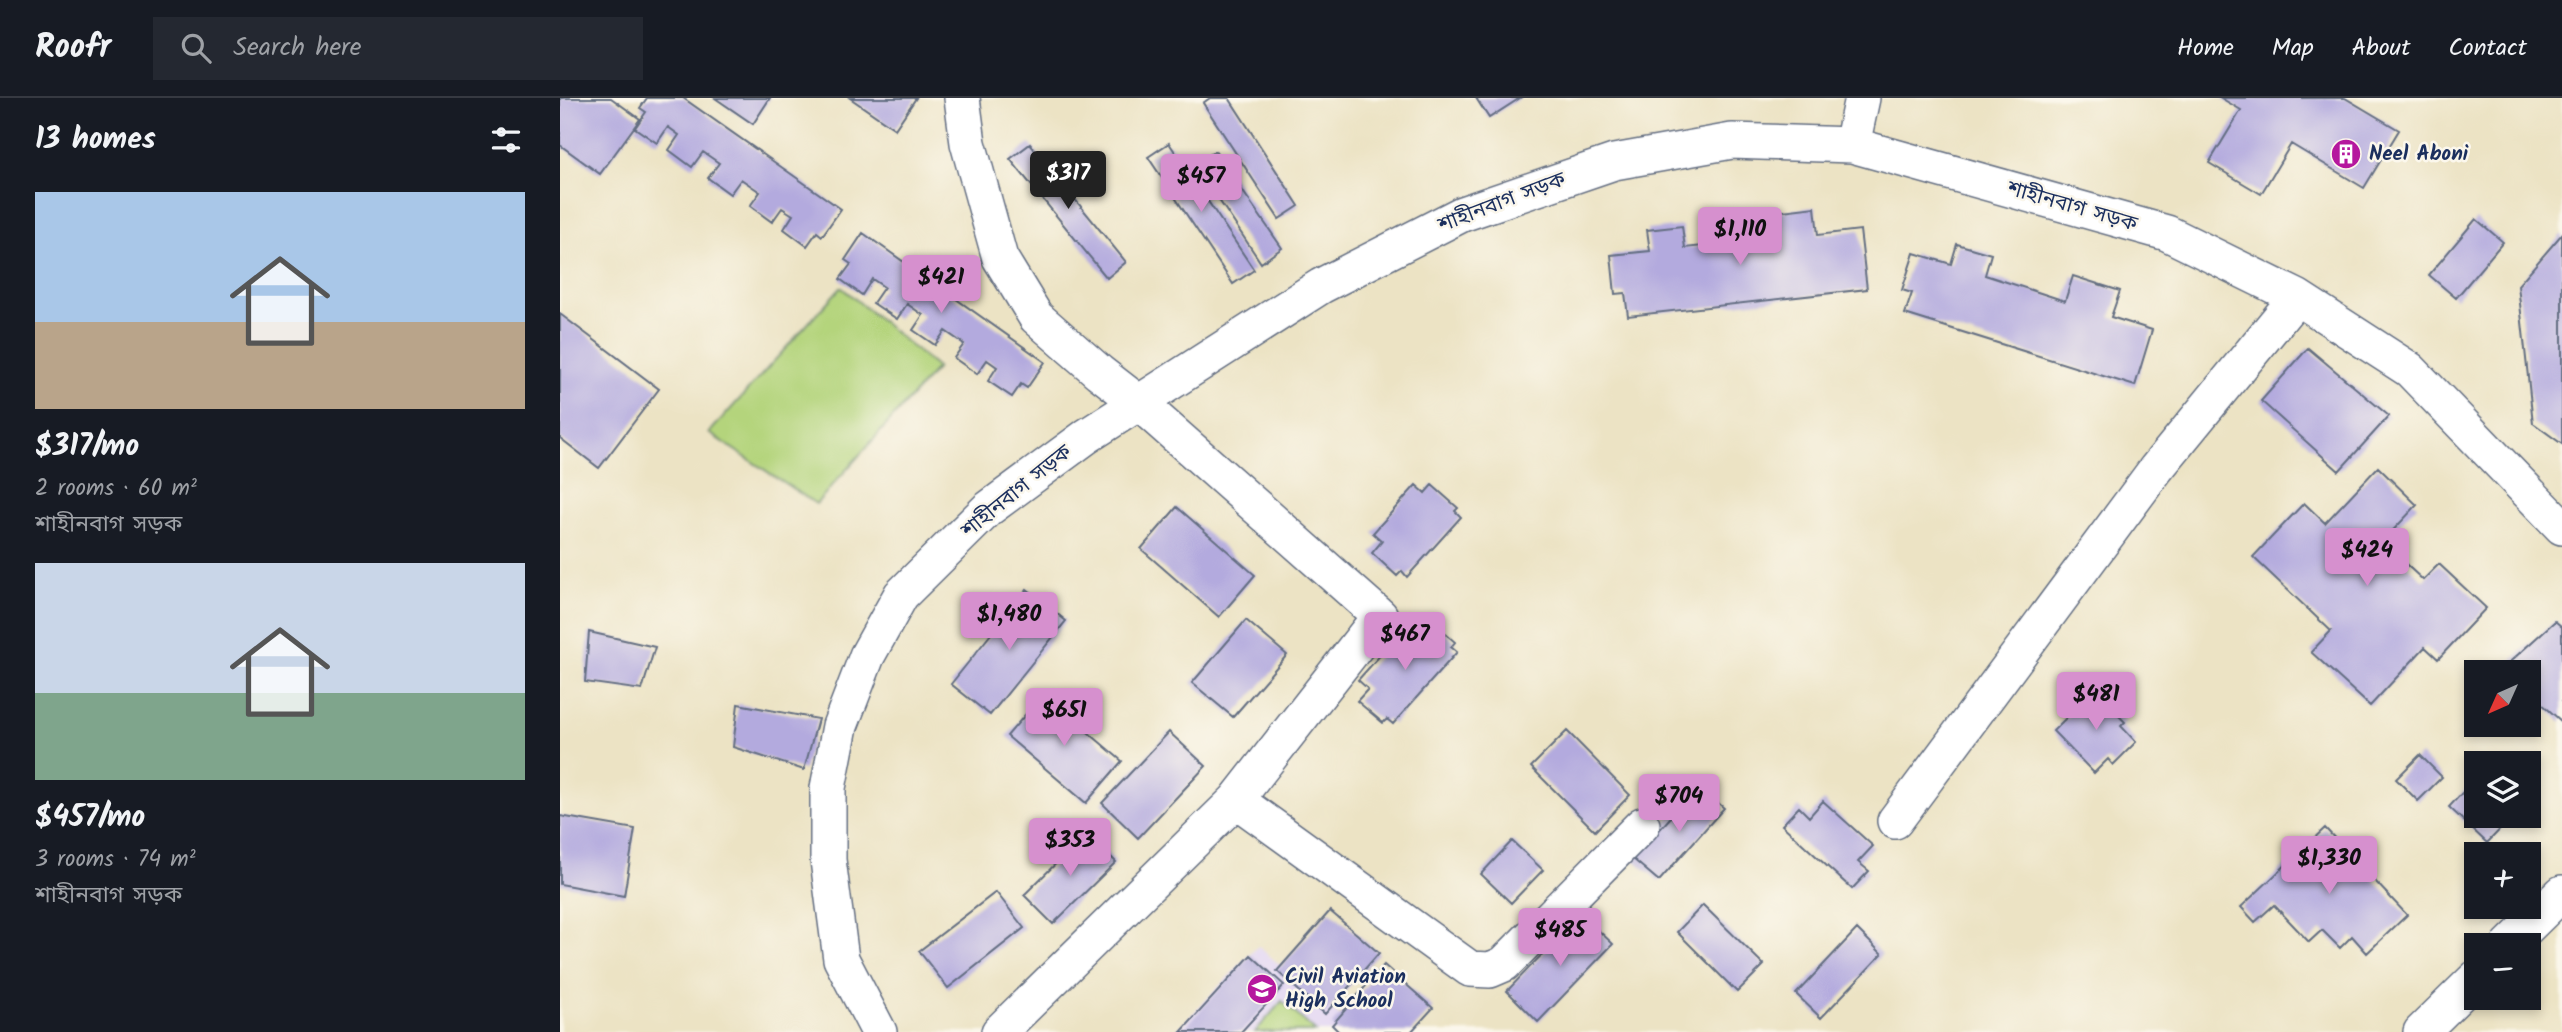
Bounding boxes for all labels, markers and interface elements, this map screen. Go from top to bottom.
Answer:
search box [153,17,643,80]
text: Roofr [35,22,111,75]
text: Search here [233,27,361,69]
icon: search [177,29,215,67]
text: Home [2177,29,2234,68]
text: Map [2272,29,2314,68]
text: About [2352,29,2410,68]
text: Contact [2448,29,2527,68]
text: 13 homes [35,116,156,164]
icon: filters [487,121,525,159]
building icon: Neel Aboni [2329,137,2363,171]
place label: Neel Aboni [2369,138,2469,171]
pin: $317 [1027,152,1109,211]
pin: $457 [1160,155,1242,214]
text: $317 [1046,156,1090,192]
text: $457 [1177,159,1225,195]
street label: শাহীনবাগ সড়ক [1432,163,1572,243]
street label: শাহীনবাগ সড়ক [2002,172,2142,242]
pin: $1,110 [1683,208,1797,267]
text: $1,110 [1714,212,1766,248]
icon: home [217,238,343,364]
pin: $421 [900,256,982,315]
text: $421 [918,260,964,296]
text: $317/mo [35,423,139,471]
street label: শাহীনবাগ সড়ক [954,436,1080,548]
text: 2 rooms · 60 m² [35,471,197,507]
text: শাহীনবাগ সড়ক [35,507,182,543]
pin: $424 [2326,528,2408,588]
text: $424 [2341,533,2393,569]
pin: $1,480 [952,592,1066,652]
text: $1,480 [977,597,1041,633]
icon: home [217,609,343,735]
pin: $467 [1364,612,1446,672]
text: $467 [1380,617,1430,653]
north arrow [2464,660,2541,737]
map controls [2464,660,2541,1010]
pin: $481 [2055,672,2137,732]
text: $481 [2073,677,2119,713]
pin: $651 [1023,688,1105,748]
text: $651 [1042,693,1086,729]
button: layers [2464,751,2541,828]
pin: $704 [1638,774,1720,834]
text: $704 [1655,779,1703,815]
text: $457/mo [35,794,145,842]
pin: $353 [1029,818,1111,878]
text: $353 [1045,823,1095,859]
pin: $1,330 [2272,836,2386,896]
text: $1,330 [2297,841,2361,877]
text: 3 rooms · 74 m² [35,842,196,878]
button: + [2464,842,2541,919]
text: শাহীনবাগ সড়ক [35,878,182,914]
pin: $485 [1519,908,1601,968]
text: $485 [1534,913,1586,949]
button: − [2464,933,2541,1010]
place label: Civil Aviation High School [1285,961,1406,1018]
school or university icon: Civil Aviation High School [1245,972,1279,1006]

